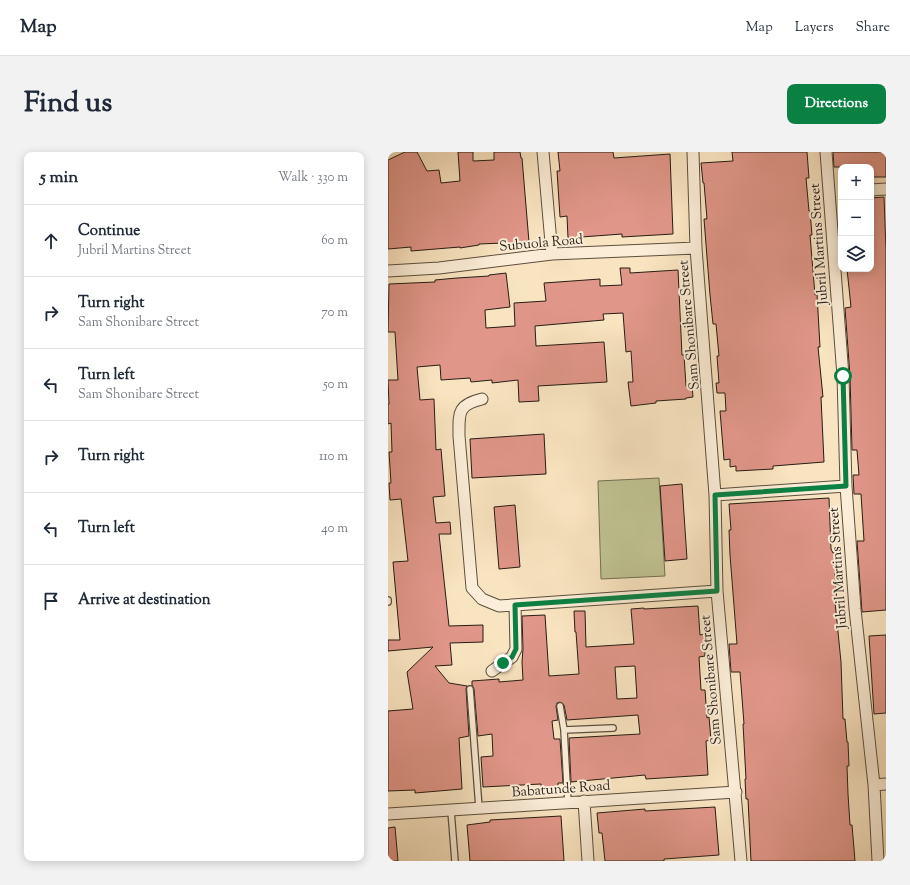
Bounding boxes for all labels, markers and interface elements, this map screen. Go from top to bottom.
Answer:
text: Map [20,14,57,41]
text: Map [746,18,773,38]
text: Layers [795,18,833,38]
text: Share [855,18,890,38]
text: Find us [24,84,112,124]
button: Directions [787,84,886,124]
map controls [838,164,874,272]
button: + [838,164,874,200]
text: 5 min [40,166,78,190]
text: Walk · 330 m [278,169,348,187]
street label: Jubril Martins Street [806,182,834,306]
button: − [838,200,874,236]
text: Continue [78,221,140,242]
icon: ahead [40,230,62,252]
street label: Subuola Road [498,230,584,258]
text: 60 m [321,232,348,250]
button: layers [838,236,874,272]
text: Jubril Martins Street [78,242,191,260]
street label: Sam Shonibare Street [674,259,706,391]
text: Turn right [78,293,144,314]
icon: right [40,302,62,324]
text: 70 m [321,304,348,322]
text: Sam Shonibare Street [78,314,199,332]
text: Turn left [78,365,135,386]
route start [834,367,852,385]
icon: left [40,374,62,396]
text: 50 m [323,376,348,394]
text: Sam Shonibare Street [78,386,199,404]
icon: right [40,446,62,468]
text: Turn right [78,446,144,467]
text: 110 m [319,448,348,466]
street label: Jubril Martins Street [825,506,853,630]
icon: left [40,518,62,540]
text: Turn left [78,518,135,539]
text: 40 m [321,520,348,538]
icon: arrive [40,590,62,612]
text: Arrive at destination [78,590,211,611]
street label: Sam Shonibare Street [696,614,728,746]
route end [494,654,512,672]
street label: Babatunde Road [511,777,611,803]

